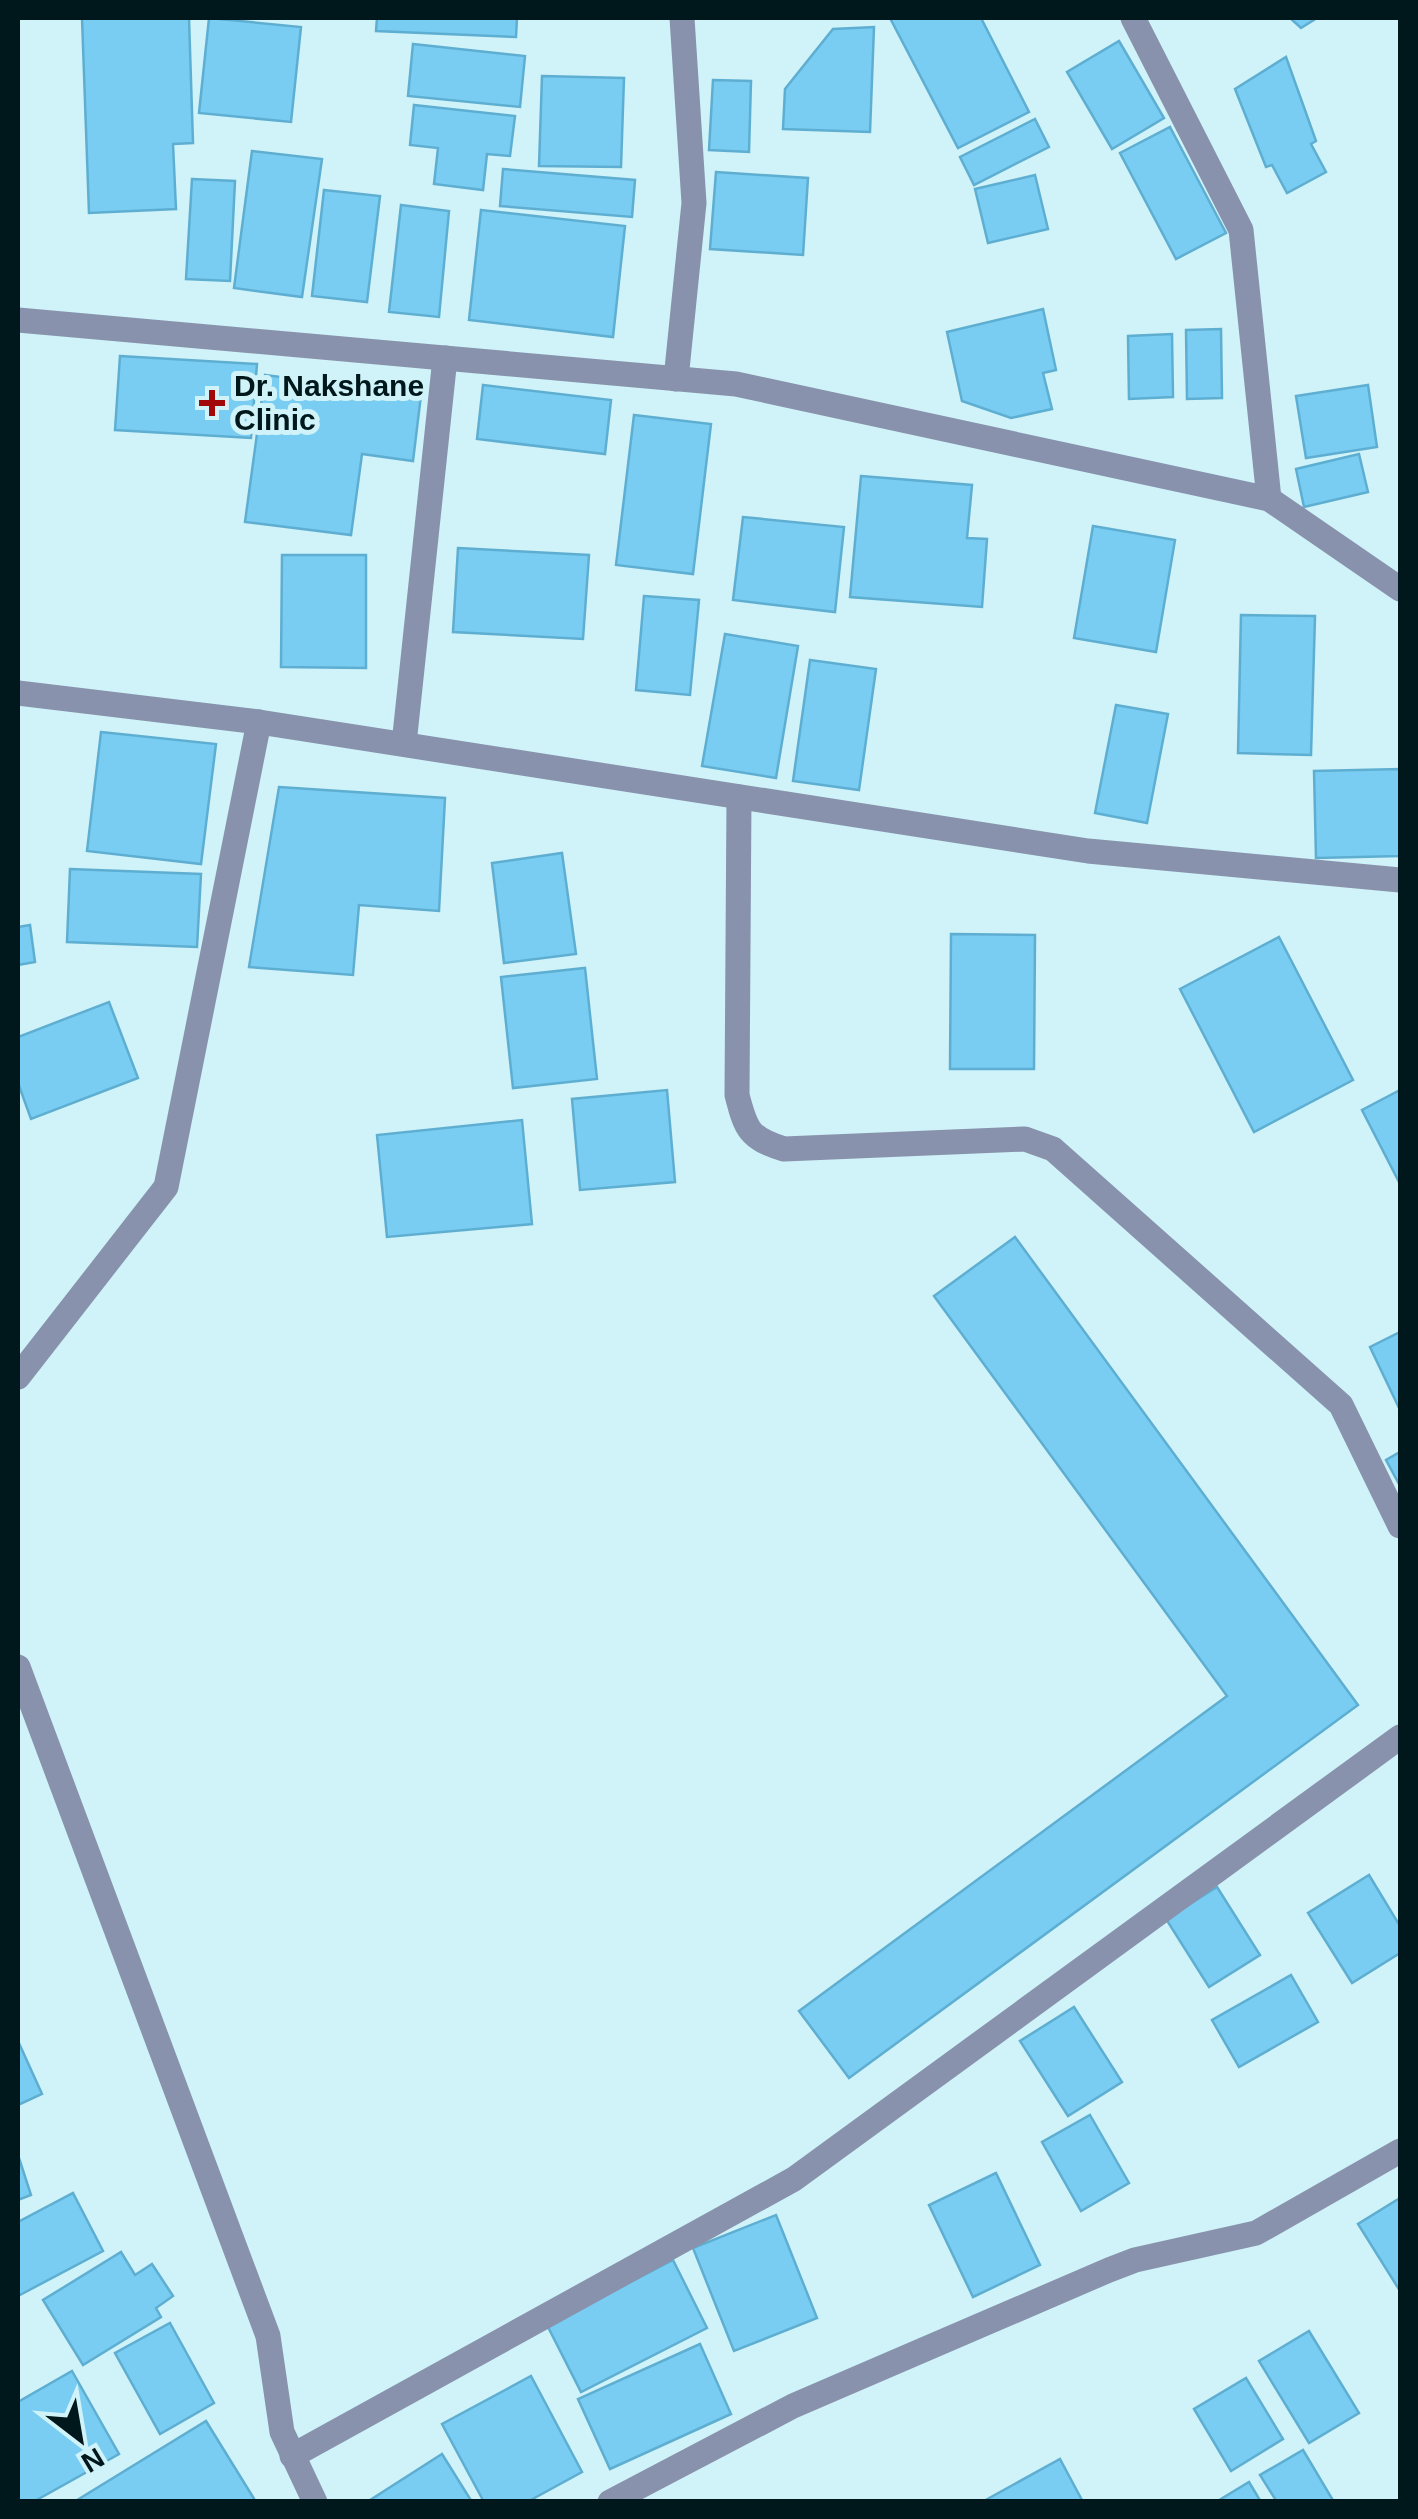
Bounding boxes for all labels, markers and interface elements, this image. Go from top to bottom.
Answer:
place label: Dr. Nakshane Clinic [234,369,424,436]
marker: Dr. Nakshane Clinic [199,390,225,416]
north arrow [30,2389,130,2489]
text: N [76,2442,109,2478]

